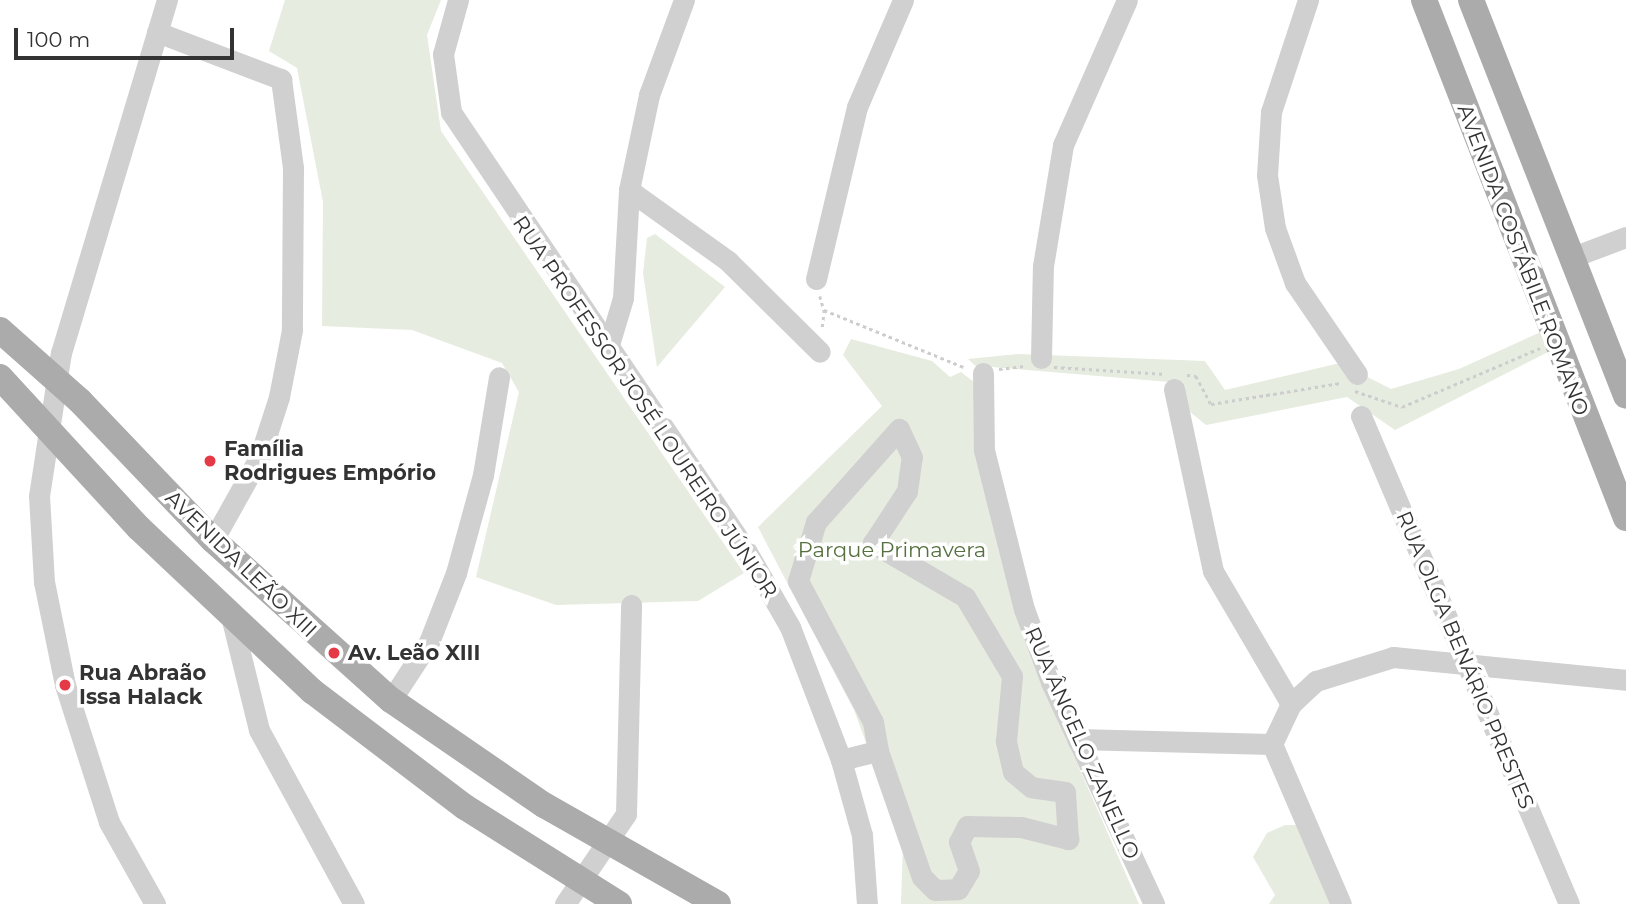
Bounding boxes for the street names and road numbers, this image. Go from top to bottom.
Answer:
street label: AVENIDA COSTÁBILE ROMANO [1452,101,1594,419]
street label: RUA PROFESSOR JOSÉ LOUREIRO JÚNIOR [507,211,783,603]
street label: AVENIDA LEÃO XIII [160,485,322,643]
street label: RUA OLGA BENÁRIO PRESTES [1391,507,1539,813]
street label: RUA ÂNGELO ZANELLO [1019,623,1145,863]

